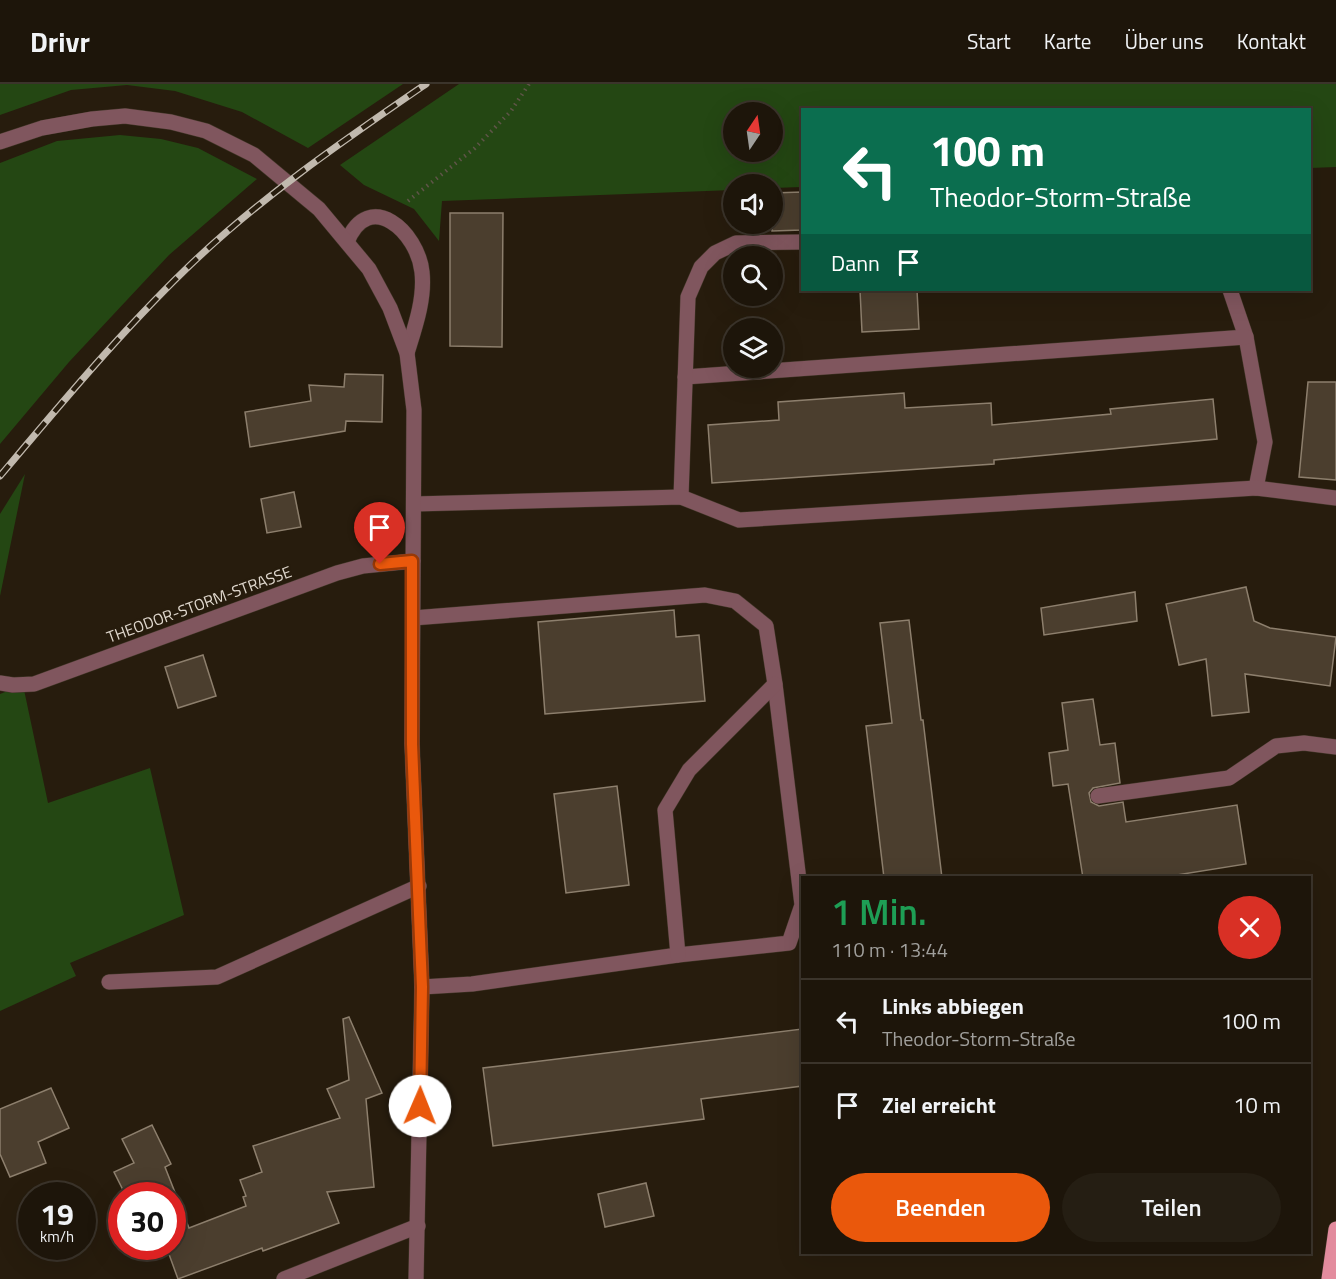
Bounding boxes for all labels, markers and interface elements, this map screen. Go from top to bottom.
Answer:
text: Drivr [30,20,90,63]
text: Start [967,25,1011,57]
text: Karte [1044,25,1091,57]
text: Über uns [1124,25,1204,57]
text: Kontakt [1237,25,1306,57]
north arrow [723,102,783,162]
map controls [723,102,783,378]
text: 100 m [930,118,1045,182]
icon: left [831,132,909,210]
button: sound [723,174,783,234]
text: Theodor-Storm-Straße [930,176,1191,217]
button: search [723,246,783,306]
text: Dann [831,246,880,280]
icon: arrive [892,246,925,279]
button: layers [723,318,783,378]
pin [354,502,405,564]
icon: arrive [363,511,396,544]
street label: THEODOR-STORM-STRASSE [103,559,295,649]
text: 1 Min. [831,884,927,939]
button: close [1218,896,1281,959]
text: 110 m · 13:44 [831,934,948,965]
text: Links abbiegen [882,989,1024,1023]
text: 100 m [1221,1004,1281,1038]
icon: left [831,1005,864,1038]
text: Theodor-Storm-Straße [882,1023,1076,1054]
position arrow [388,1074,452,1138]
text: Ziel erreicht [882,1088,996,1122]
text: 10 m [1233,1088,1281,1122]
icon: arrive [831,1089,864,1122]
button: Beenden [831,1173,1050,1242]
button: Teilen [1062,1173,1281,1242]
speed limit sign: 30 [108,1182,186,1260]
text: 19 [40,1191,74,1237]
text: km/h [40,1225,74,1248]

